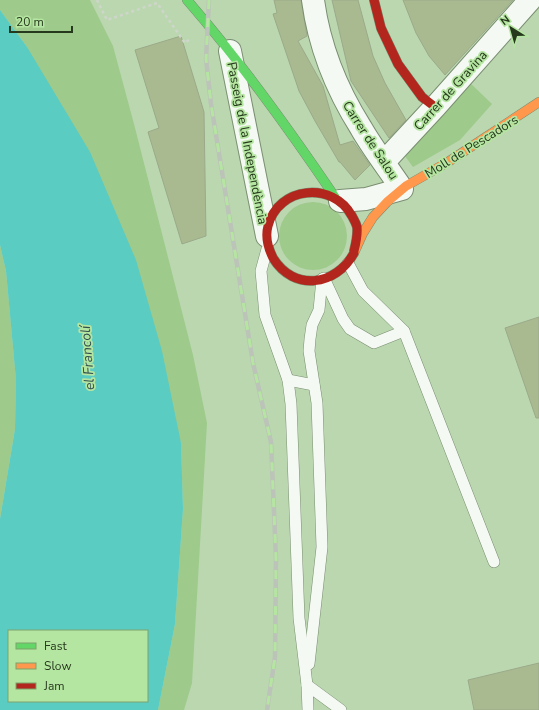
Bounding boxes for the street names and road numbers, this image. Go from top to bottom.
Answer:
street label: Carrer de Gravina [410,47,492,135]
street label: Passeig de la Independència [222,60,272,226]
street label: Carrer de Salou [338,98,402,183]
street label: Moll de Pescadors [421,111,522,183]

